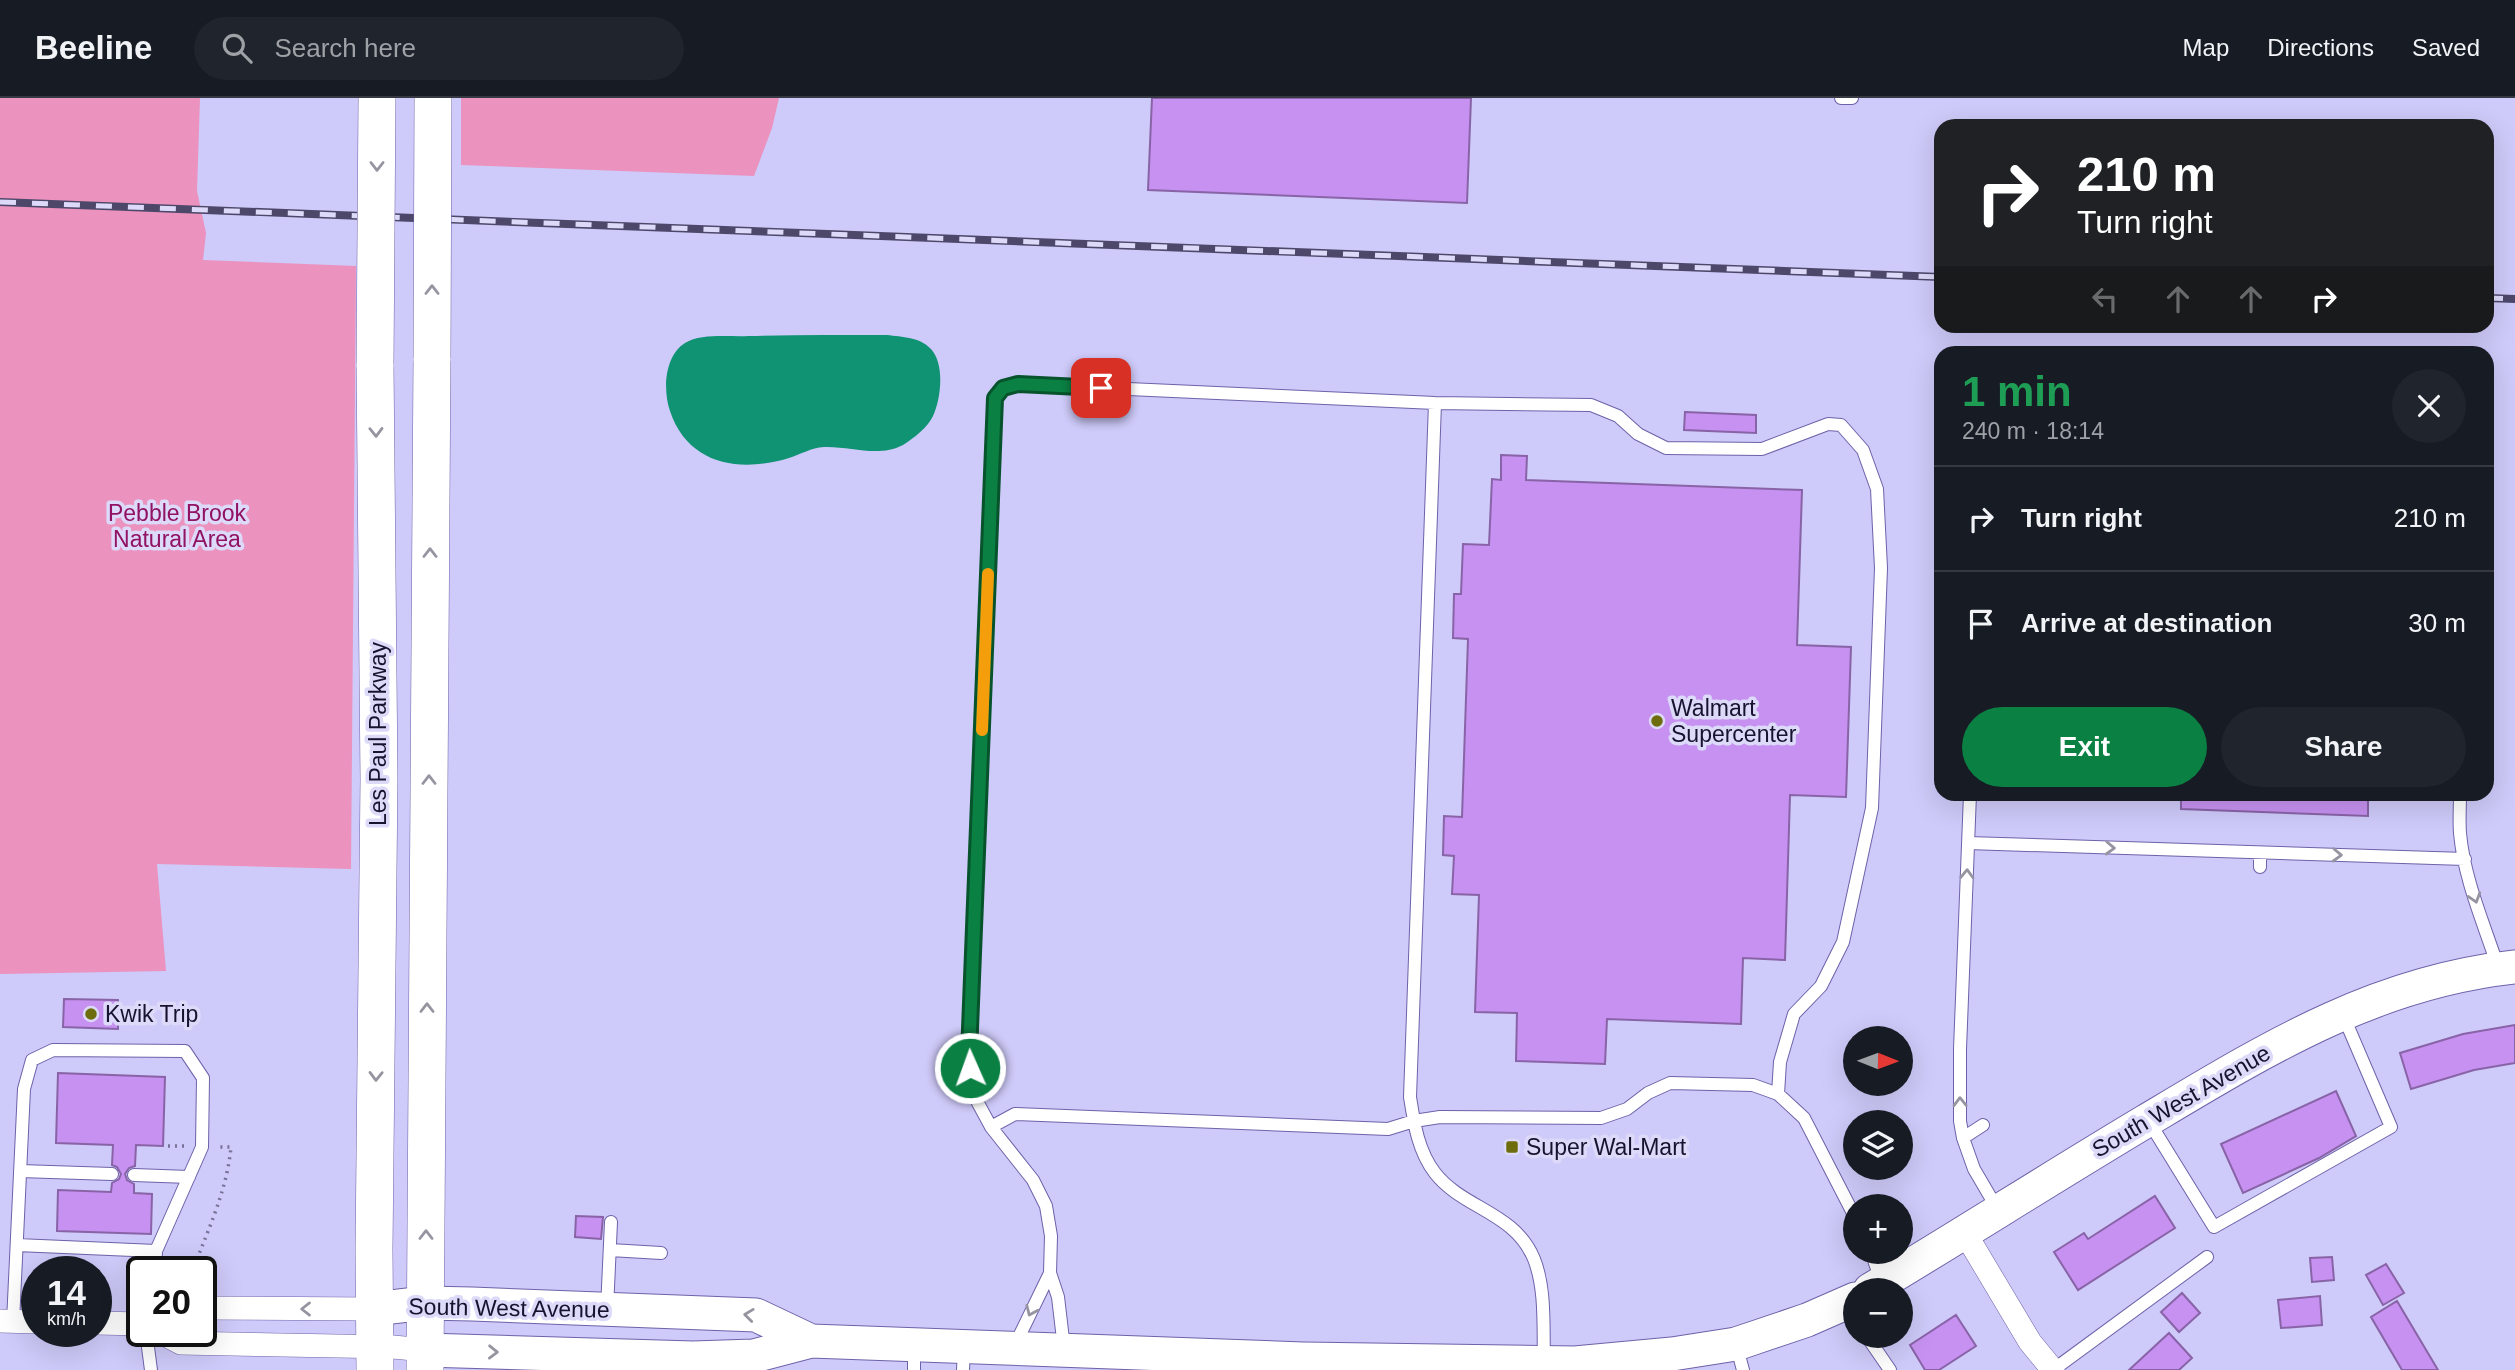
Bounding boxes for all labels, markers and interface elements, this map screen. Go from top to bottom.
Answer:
search box [194,17,684,80]
text: Beeline [35,29,152,66]
icon: search [218,29,256,67]
text: Search here [274,33,416,63]
text: Map [2183,34,2229,61]
text: Directions [2267,34,2374,61]
text: Saved [2412,34,2480,61]
icon: right [1962,147,2053,238]
text: 210 m [2077,147,2216,201]
one-way arrow [369,161,385,172]
text: Turn right [2077,204,2213,240]
icon: left [2086,280,2124,318]
icon: ahead [2159,280,2197,318]
icon: ahead [2232,280,2270,318]
icon: right [2305,280,2343,318]
one-way arrow [424,284,440,295]
pin [1071,358,1131,418]
text: 1 min [1962,368,2072,415]
icon: arrive [1082,369,1120,407]
button: close [2392,369,2466,443]
text: 240 m · 18:14 [1962,418,2104,444]
one-way arrow [368,427,383,438]
park label: Pebble Brook Natural Area [108,500,247,552]
icon: right [1962,500,2000,538]
text: Turn right [2021,503,2142,533]
text: 210 m [2394,503,2466,533]
one-way arrow [422,547,438,558]
icon: arrive [1962,605,2000,643]
text: Arrive at destination [2021,608,2272,638]
text: 30 m [2408,608,2466,638]
street label: Les Paul Parkway [365,641,391,826]
place label: Walmart Supercenter [1671,695,1797,747]
button: Exit [1962,707,2207,787]
button: Share [2221,707,2466,787]
marker: Walmart Supercenter [1649,713,1665,729]
one-way arrow [421,774,437,785]
one-way arrow [2105,840,2116,855]
one-way arrow [2332,848,2343,863]
one-way arrow [1960,869,1975,880]
one-way arrow [2467,891,2481,903]
place label: Kwik Trip [105,1001,198,1027]
one-way arrow [419,1002,435,1012]
marker: Kwik Trip [83,1006,99,1022]
north arrow [1843,1026,1913,1096]
map controls [1843,1026,1913,1348]
position arrow [933,1031,1007,1105]
street label: South West Avenue [2087,1039,2275,1163]
one-way arrow [368,1072,384,1082]
one-way arrow [1952,1096,1968,1107]
button: layers [1843,1110,1913,1180]
place label: Super Wal-Mart [1526,1134,1687,1160]
marker: Super Wal-Mart [1504,1139,1520,1155]
button: + [1843,1194,1913,1264]
one-way arrow [418,1229,434,1240]
speed limit sign: 20 [126,1256,217,1347]
text: 14 [47,1273,86,1312]
button: − [1843,1278,1913,1348]
street label: South West Avenue [408,1293,610,1323]
one-way arrow [300,1301,311,1316]
one-way arrow [1025,1304,1039,1317]
one-way arrow [743,1308,755,1323]
text: km/h [47,1309,86,1329]
one-way arrow [489,1344,499,1360]

